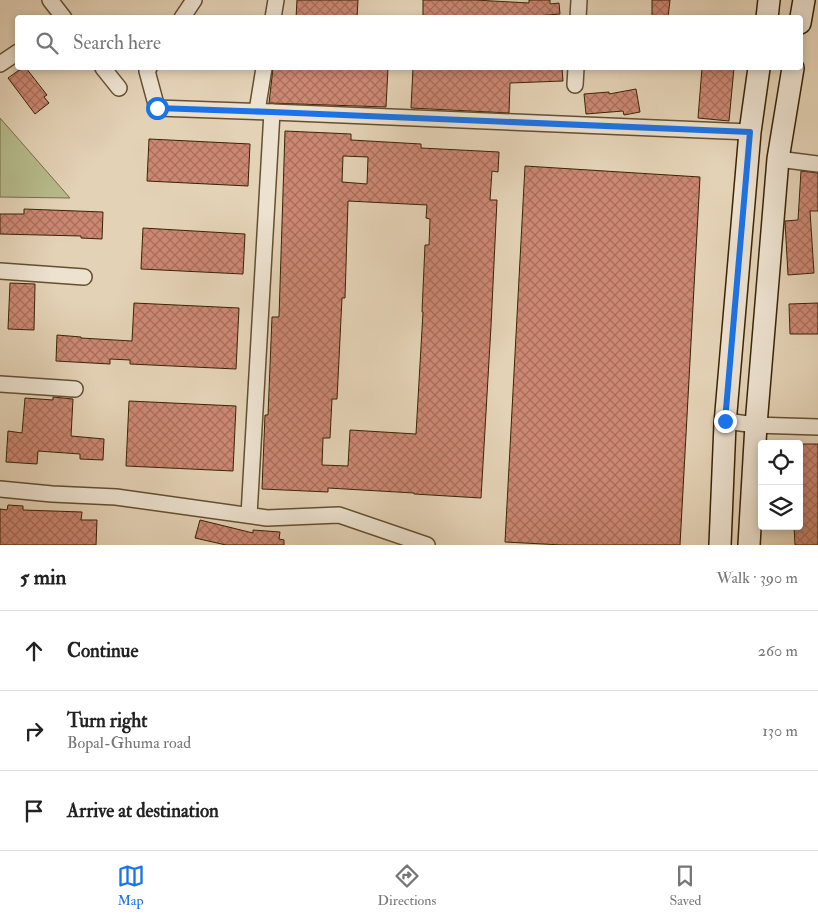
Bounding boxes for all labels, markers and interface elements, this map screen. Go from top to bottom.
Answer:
search box [15,15,803,70]
icon: search [33,29,61,57]
text: Search here [73,31,161,55]
route start [146,97,169,120]
route end [714,410,737,433]
map controls [758,440,803,530]
button: locate [758,440,803,485]
button: layers [758,485,803,530]
text: 5 min [20,564,66,591]
text: Walk · 390 m [717,568,798,588]
icon: ahead [20,637,48,665]
text: Continue [67,639,138,663]
text: 260 m [758,641,798,661]
text: Turn right [67,709,147,733]
icon: right [20,717,48,745]
text: 130 m [762,721,798,741]
text: Bopal-Ghuma road [67,733,191,753]
icon: arrive [20,797,48,825]
text: Arrive at destination [67,799,219,823]
tab: Map [117,862,145,909]
tab: Directions [378,862,436,909]
tab: Saved [669,862,701,909]

